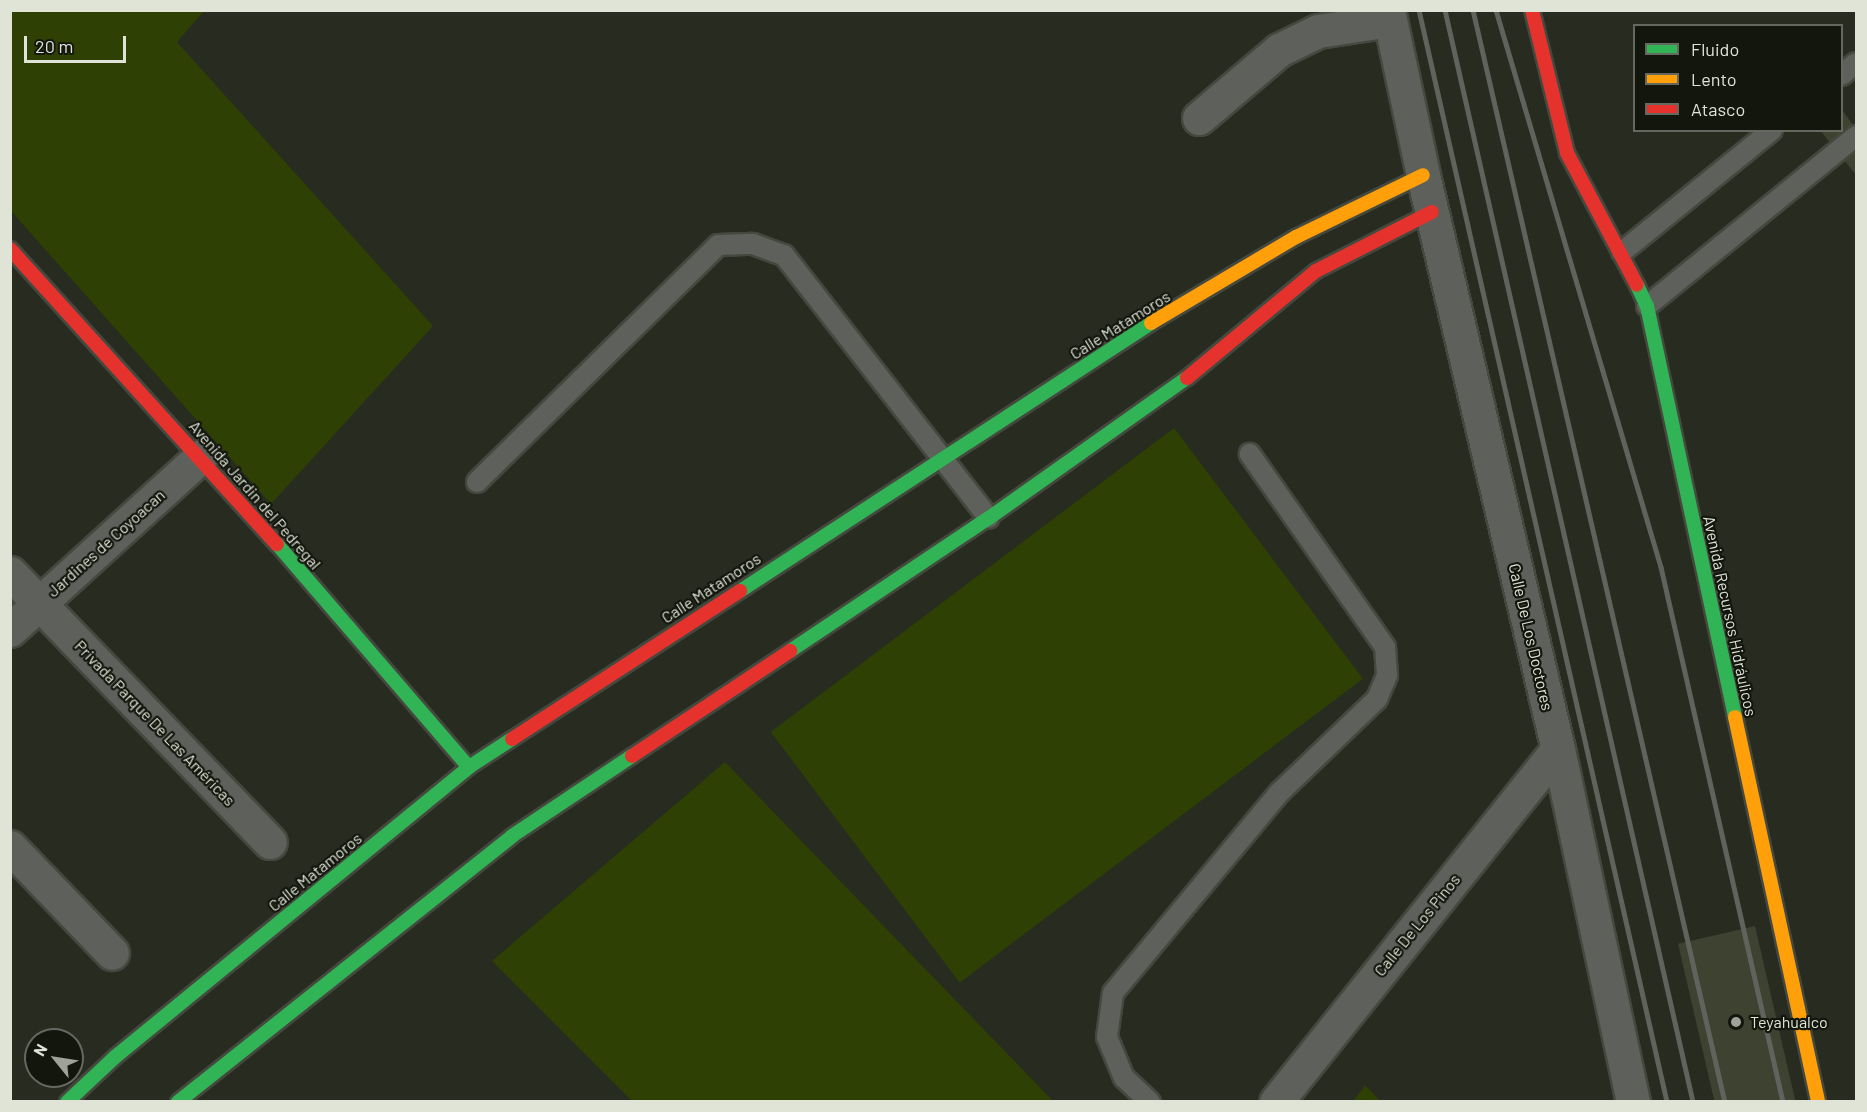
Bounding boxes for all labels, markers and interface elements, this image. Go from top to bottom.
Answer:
scale bar [27,24,129,62]
legend [1633,24,1843,132]
text: 20 m [35,35,73,57]
text: Fluido [1691,38,1739,60]
text: Lento [1691,68,1737,90]
text: Atasco [1691,98,1745,120]
street label: Calle Matamoros [1066,287,1174,363]
street label: Avenida Jardin del Pedregal [185,417,325,573]
street label: Jardines de Coyoacan [43,485,169,601]
street label: Avenida Recursos Hidráulicos [1699,514,1761,718]
street label: Calle Matamoros [658,549,764,627]
street label: Calle De Los Doctores [1505,562,1557,712]
street label: Privada Parque De Las Américas [71,636,239,810]
street label: Calle Matamoros [264,829,366,915]
street label: Calle De Los Pinos [1370,870,1464,980]
place label: Teyahualco [1750,1012,1828,1032]
marker: Teyahualco [1727,1013,1745,1031]
north arrow [24,1028,84,1088]
text: N [29,1040,51,1059]

